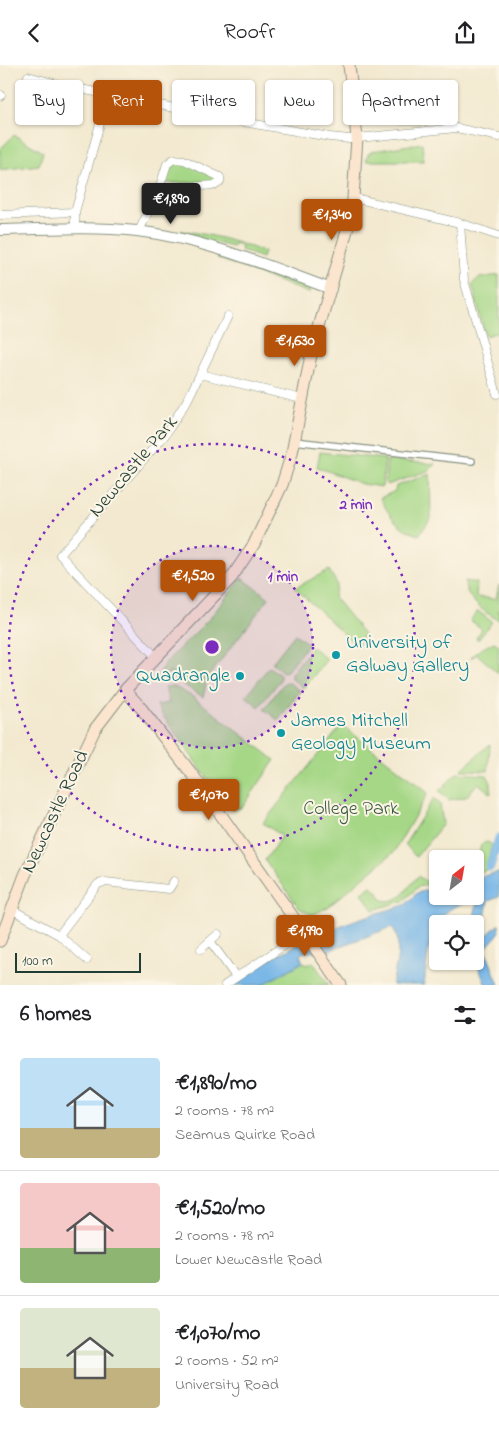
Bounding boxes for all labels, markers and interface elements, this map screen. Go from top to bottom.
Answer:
text: Roofr [224,17,275,49]
icon: back [20,19,48,47]
icon: share [451,19,479,47]
chip: Buy [15,80,83,125]
chip: Rent [93,80,162,125]
chip: Filters [172,80,255,125]
chip: New [265,80,333,125]
chip: Apartment [343,80,458,125]
pin: €1,890 [130,183,212,225]
text: €1,890 [153,187,189,211]
pin: €1,340 [291,199,373,241]
text: €1,340 [312,203,352,227]
pin: €1,630 [254,325,336,367]
text: €1,630 [275,329,315,353]
street label: Newcastle Park [83,409,186,524]
text: 2 min [339,494,373,516]
pin: €1,520 [152,559,234,602]
text: €1,520 [171,564,215,588]
text: 1 min [268,566,299,588]
place label: University of Galway Gallery [346,629,469,681]
centre of rings [203,638,221,656]
marker: University of Galway Gallery [330,649,342,661]
place label: Quadrangle [136,662,230,692]
marker: Quadrangle [234,670,246,682]
place label: James Mitchell Geology Museum [291,707,431,760]
marker: James Mitchell Geology Museum [275,727,287,739]
street label: Newcastle Road [15,746,97,878]
pin: €1,070 [168,779,250,821]
text: €1,070 [189,783,229,807]
park label: College Park [303,795,399,825]
north arrow [429,850,484,905]
map controls [429,850,484,970]
pin: €1,990 [264,915,346,957]
button: locate [429,915,484,970]
text: €1,990 [287,919,323,943]
scale bar [15,950,141,973]
text: 100 m [22,951,53,972]
text: 6 homes [20,1000,92,1030]
icon: filters [451,1001,479,1029]
text: €1,890/mo [175,1069,257,1099]
icon: home [60,1078,120,1138]
text: 2 rooms · 78 m² [175,1099,274,1123]
text: Seamus Quirke Road [175,1123,315,1147]
text: €1,520/mo [175,1194,265,1224]
icon: home [60,1203,120,1263]
text: 2 rooms · 78 m² [175,1224,274,1248]
text: Lower Newcastle Road [175,1248,322,1272]
text: €1,070/mo [175,1319,260,1349]
icon: home [60,1328,120,1388]
text: 2 rooms · 52 m² [175,1349,279,1373]
text: University Road [175,1373,279,1397]

